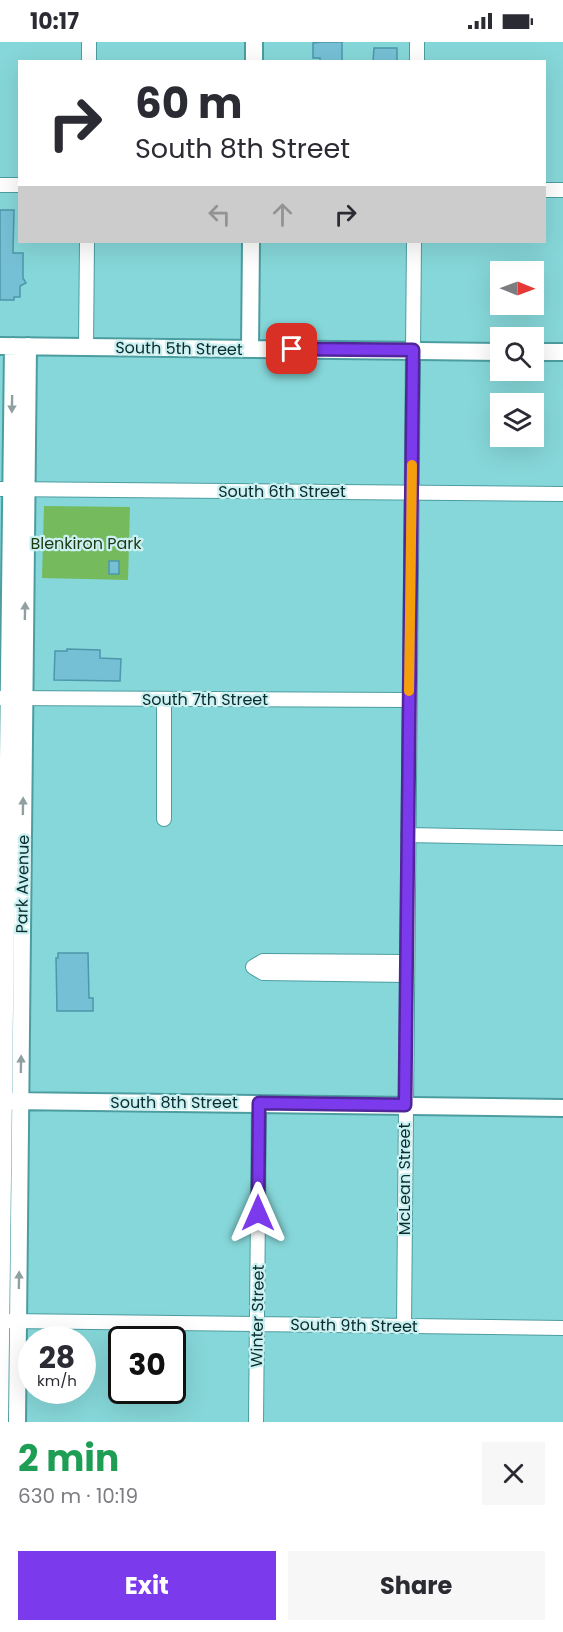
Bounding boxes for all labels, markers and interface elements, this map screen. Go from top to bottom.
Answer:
text: 10:17 [30,6,79,37]
text: 60 m [135,74,243,133]
icon: right [36,84,114,162]
text: South 8th Street [135,130,350,167]
icon: left [203,198,236,231]
icon: ahead [266,198,299,231]
icon: right [329,198,362,231]
north arrow [490,261,544,315]
map controls [490,261,544,447]
pin [266,323,317,374]
button: search [490,327,544,381]
icon: arrive [275,332,308,365]
street label: South 5th Street [115,336,243,361]
button: layers [490,393,544,447]
one-way arrow [7,395,17,414]
street label: South 6th Street [218,480,346,503]
park label: Blenkiron Park [30,532,142,555]
one-way arrow [20,601,30,620]
street label: South 7th Street [142,688,268,711]
one-way arrow [18,796,28,815]
street label: Park Avenue [10,834,35,934]
one-way arrow [16,1054,26,1073]
street label: South 8th Street [110,1091,238,1114]
street label: McLean Street [393,1123,416,1235]
position arrow [226,1181,290,1245]
street label: Winter Street [245,1264,270,1368]
one-way arrow [14,1270,24,1289]
street label: South 9th Street [290,1313,418,1338]
speed limit sign: 30 [108,1326,186,1404]
text: 28 [39,1336,75,1379]
text: km/h [37,1370,77,1391]
text: 2 min [18,1433,119,1484]
button: close [482,1442,545,1505]
text: 630 m · 10:19 [18,1482,138,1510]
button: Exit [18,1551,276,1620]
button: Share [288,1551,545,1620]

